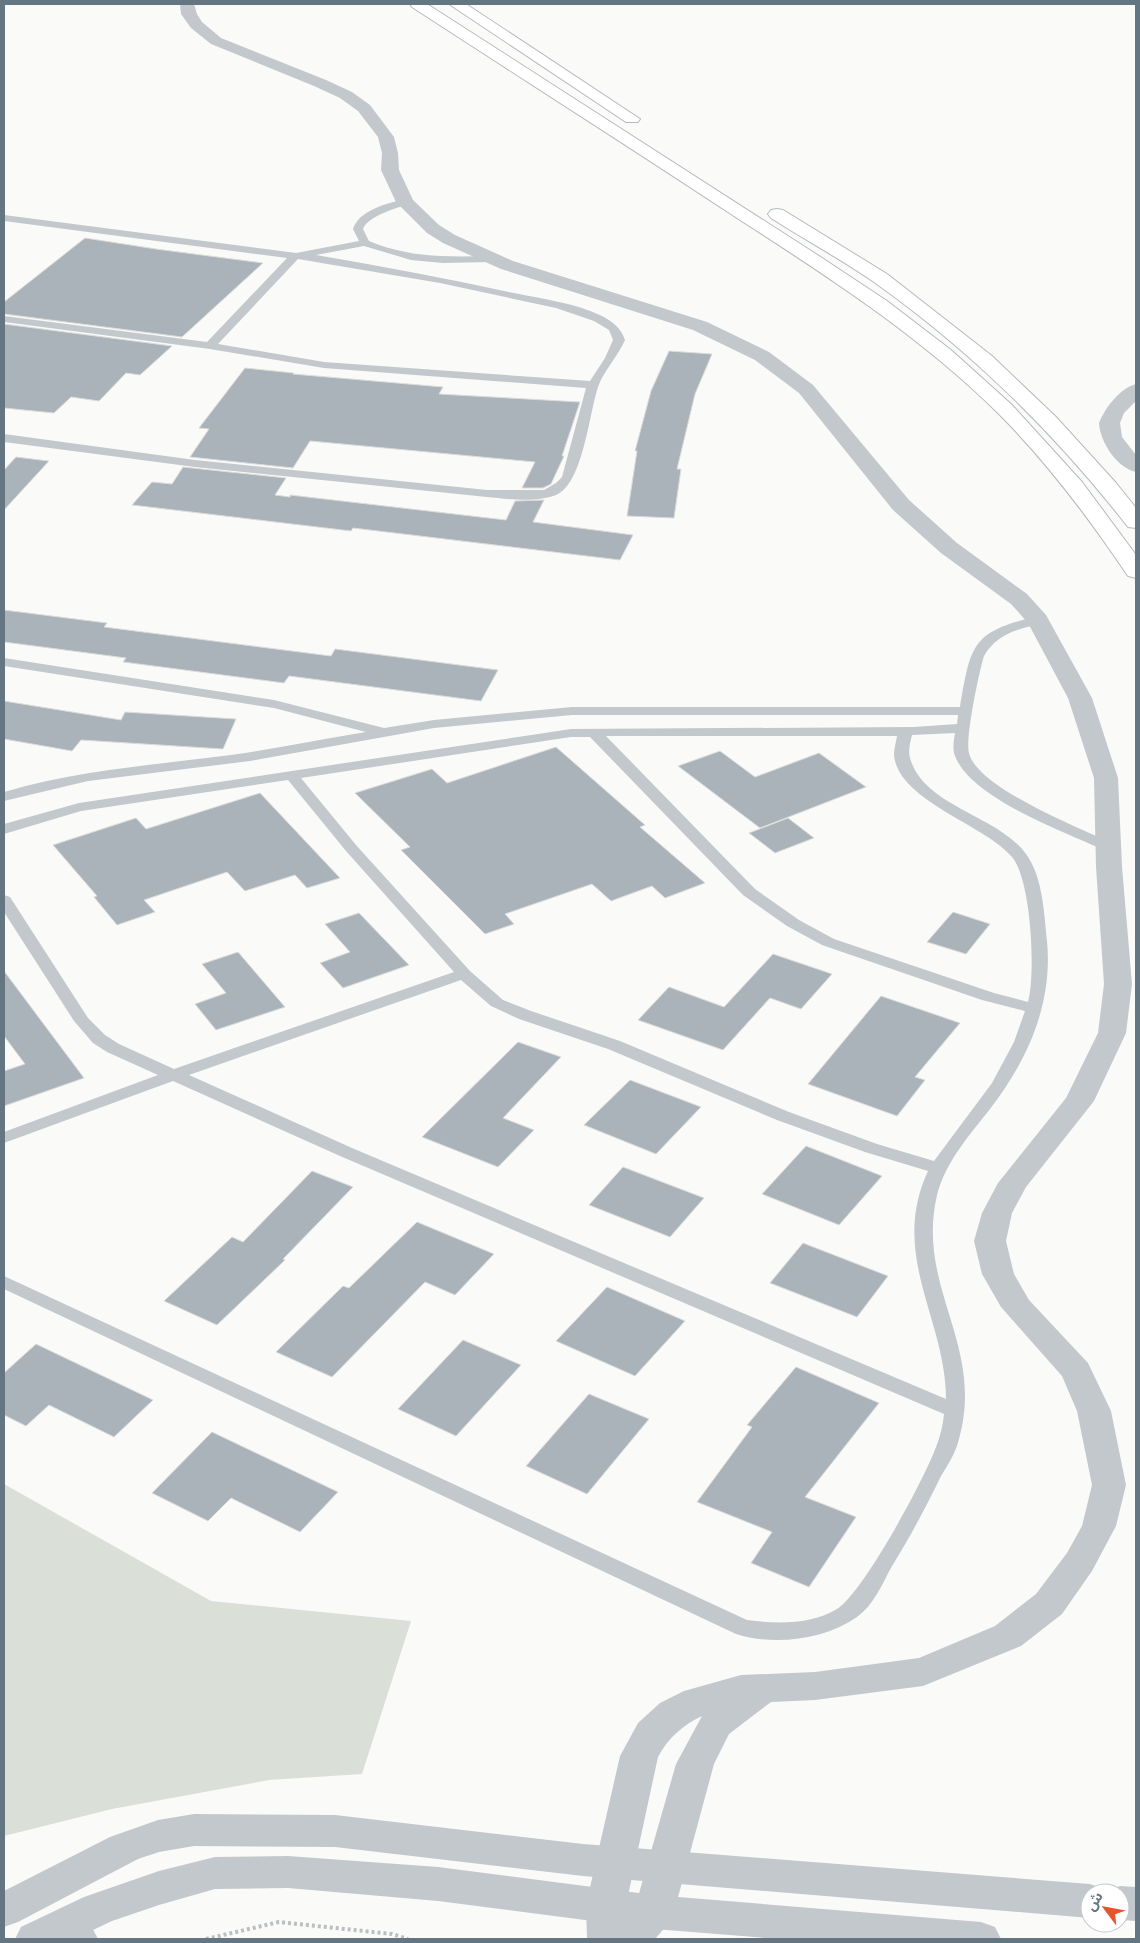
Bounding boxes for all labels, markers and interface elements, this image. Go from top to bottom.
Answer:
north arrow [1080,1883,1130,1933]
text: ش [1081,1888,1107,1914]

